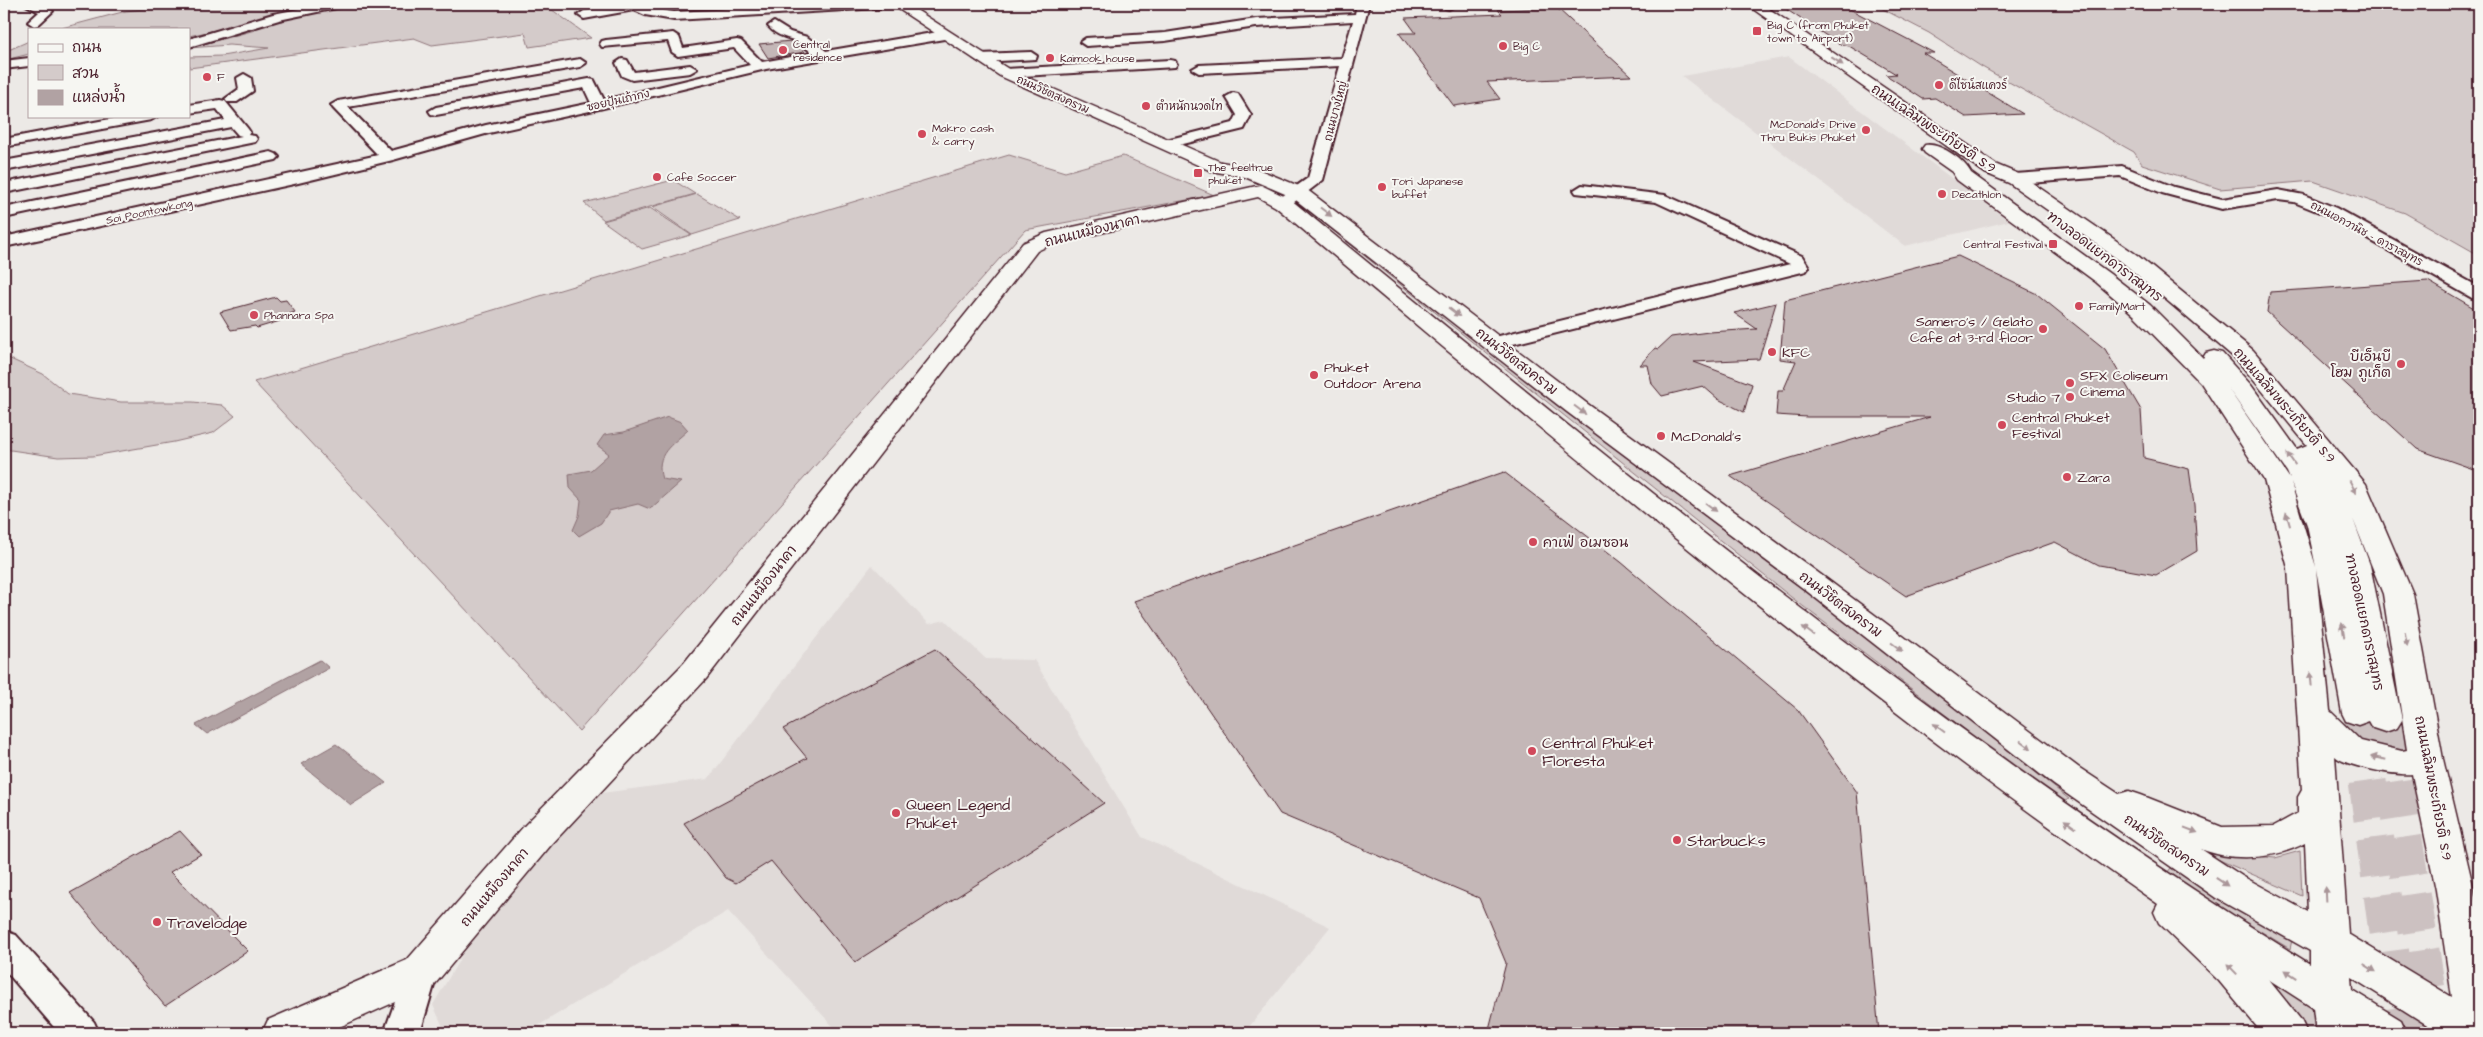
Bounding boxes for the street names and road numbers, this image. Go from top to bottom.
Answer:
street label: ถนนวิชิตสงคราม [1014,72,1092,117]
street label: ถนนบางใหญ่ [1319,79,1351,143]
street label: ถนนเฉลิมพระเกียรติ ร.9 [1867,79,2000,178]
street label: ซอยปุ้นเถ้ากง [585,85,651,116]
street label: Soi Poontowkong [105,195,194,229]
street label: ถนนเอกวานิช - ดาราสมุทร [2307,197,2426,270]
street label: ทางลอดแยกดาราสมุทร [2042,207,2166,307]
street label: ถนนเหมืองนาคา [1043,209,1142,252]
street label: ถนนวิชิตสงคราม [1471,323,1562,400]
street label: ถนนเฉลิมพระเกียรติ ร.9 [2228,344,2340,468]
street label: ถนนเหมืองนาคา [726,541,802,630]
street label: ทางลอดแยกดาราสมุทร [2340,551,2388,693]
street label: ถนนวิชิตสงคราม [1795,567,1886,643]
street label: ถนนเฉลิมพระเกียรติ ร.9 [2409,714,2457,862]
street label: ถนนวิชิตสงคราม [2120,810,2213,882]
street label: ถนนเหมืองนาคา [456,844,534,931]

